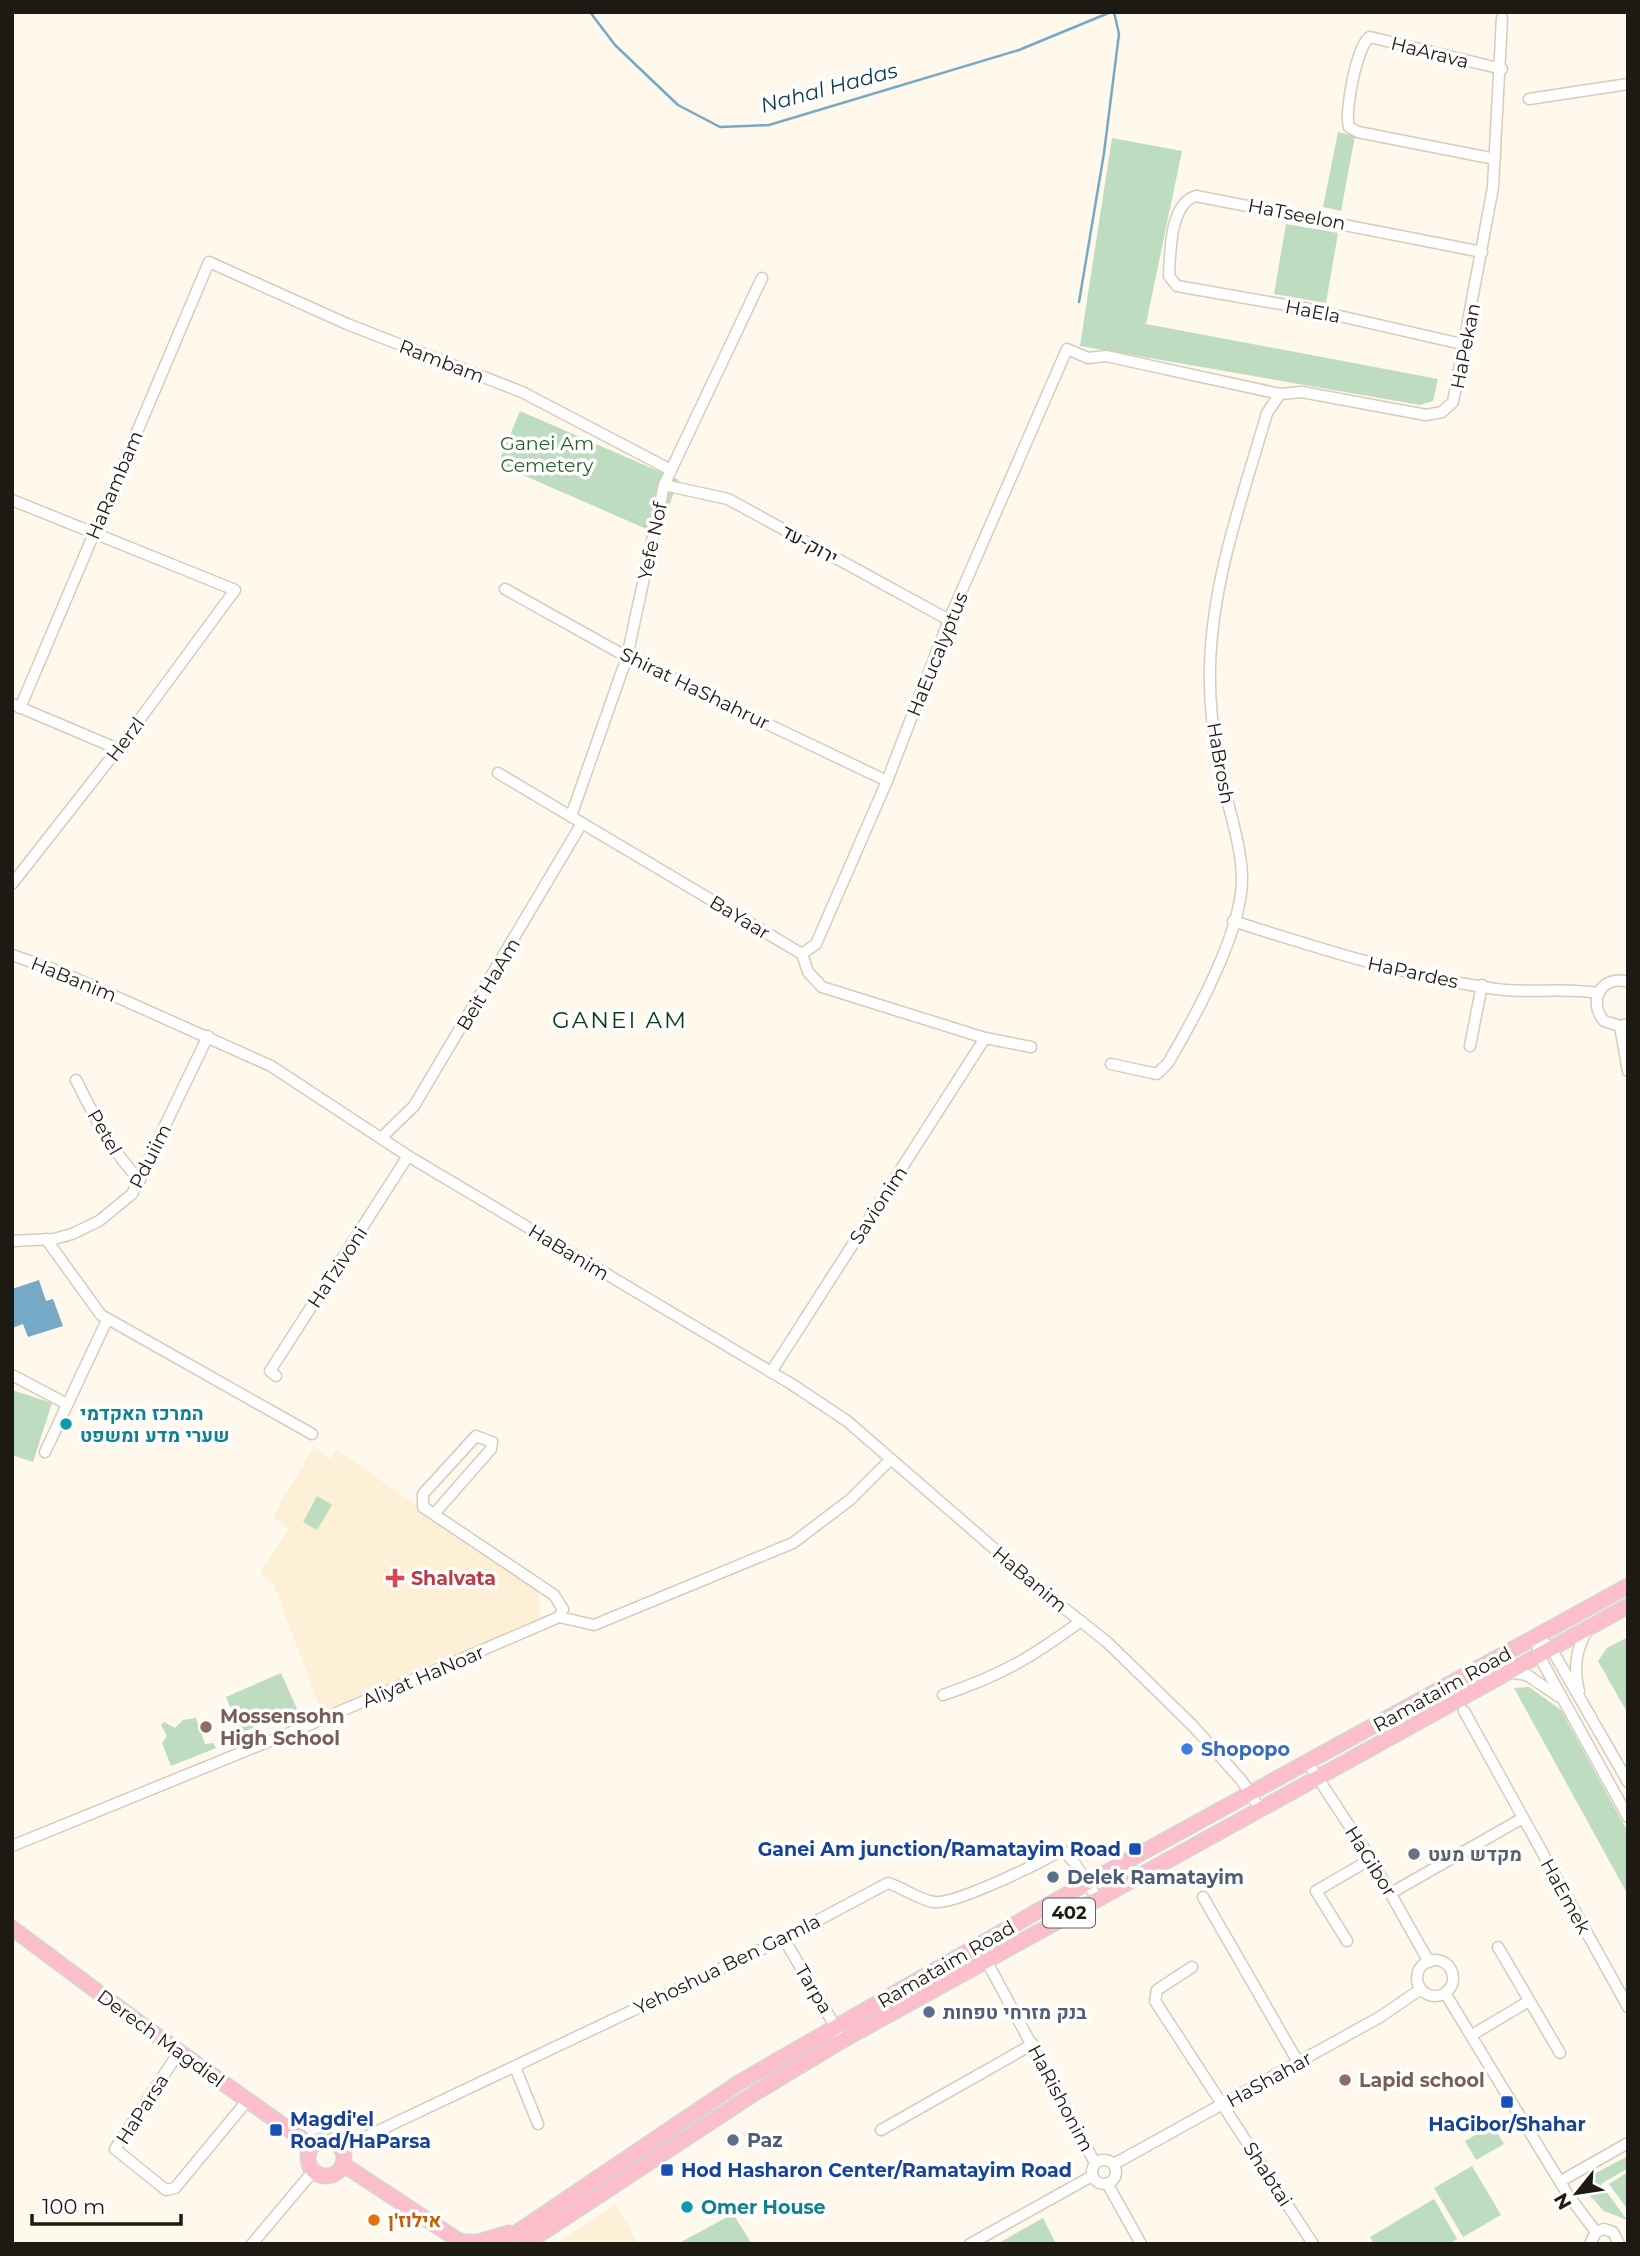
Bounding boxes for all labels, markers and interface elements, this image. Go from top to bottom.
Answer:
street label: HaArava [1389,32,1471,73]
water label: Nahal Hadas [758,57,900,118]
street label: HaTseelon [1246,194,1348,235]
street label: HaEla [1283,295,1342,328]
street label: HaPekan [1446,301,1485,391]
street label: Rambam [396,335,488,388]
street label: HaRambam [81,427,148,543]
park label: Ganei Am Cemetery [500,432,594,477]
street label: Yefe Nof [633,499,672,582]
street label: ירוק-עד [778,520,842,569]
street label: HaEucalyptus [902,589,973,720]
street label: Shirat HaShahrur [616,642,773,735]
street label: Herzl [101,713,149,766]
street label: HaBrosh [1202,721,1239,806]
street label: BaYaar [705,890,774,944]
street label: Beit HaAm [452,934,525,1035]
street label: HaBanim [28,952,120,1007]
street label: HaPardes [1365,952,1460,993]
district label: GANEI AM [552,1006,688,1034]
street label: Petel [82,1105,127,1159]
street label: Pduiim [124,1120,176,1192]
street label: Savionim [845,1162,912,1249]
street label: HaBanim [524,1219,613,1286]
street label: HaTzivoni [303,1222,372,1312]
place label: המרכז האקדמי שערי מדע ומשפט [80,1402,229,1447]
marker: המרכז האקדמי שערי מדע ומשפט [58,1416,74,1432]
street label: HaBanim [988,1542,1072,1617]
place label: Shalvata [411,1567,496,1590]
marker: Shalvata [385,1568,405,1588]
street label: Aliyat HaNoar [359,1640,488,1713]
street label: Ramataim Road [1369,1642,1515,1737]
place label: Mossensohn High School [220,1705,345,1750]
marker: Mossensohn High School [198,1719,214,1735]
place label: Shopopo [1201,1738,1290,1761]
marker: Shopopo [1179,1741,1195,1757]
street label: HaGibor [1340,1822,1401,1901]
place label: Ganei Am junction/Ramatayim Road [758,1838,1121,1861]
marker: Ganei Am junction/Ramatayim Road [1127,1841,1143,1857]
place label: מקדש מעט [1428,1843,1522,1866]
marker: מקדש מעט [1406,1846,1422,1862]
street label: HaEmek [1536,1855,1596,1938]
place label: Delek Ramatayim [1067,1866,1244,1889]
marker: Delek Ramatayim [1045,1869,1061,1885]
road number: 402 [1043,1898,1095,1927]
street label: Yehoshua Ben Gamla [630,1909,824,2020]
street label: Ramataim Road [874,1916,1019,2013]
street label: Tarpa [790,1961,837,2018]
street label: Derech Magdiel [93,1985,229,2092]
place label: בנק מזרחי טפחות [943,2001,1087,2024]
marker: בנק מזרחי טפחות [921,2004,937,2020]
street label: HaRishonim [1023,2041,1098,2156]
street label: HaShahar [1223,2047,1316,2112]
place label: Lapid school [1359,2069,1485,2092]
street label: HaParsa [111,2070,174,2149]
marker: Lapid school [1337,2072,1353,2088]
marker: HaGibor/Shahar [1499,2094,1515,2110]
place label: Magdi'el Road/HaParsa [290,2108,431,2153]
place label: HaGibor/Shahar [1428,2113,1586,2136]
marker: Magdi'el Road/HaParsa [268,2122,284,2138]
place label: Paz [747,2129,783,2152]
marker: Paz [725,2132,741,2148]
street label: Shabtai [1238,2138,1297,2211]
north arrow [1542,2158,1612,2228]
place label: Hod Hasharon Center/Ramatayim Road [681,2159,1072,2182]
marker: Hod Hasharon Center/Ramatayim Road [659,2162,675,2178]
scale bar [32,2182,180,2226]
text: N [1549,2189,1577,2214]
text: 100 m [42,2194,105,2219]
place label: Omer House [701,2196,826,2219]
marker: Omer House [679,2199,695,2215]
place label: אילוז'ן [388,2209,441,2232]
marker: אילוז'ן [366,2212,382,2228]

